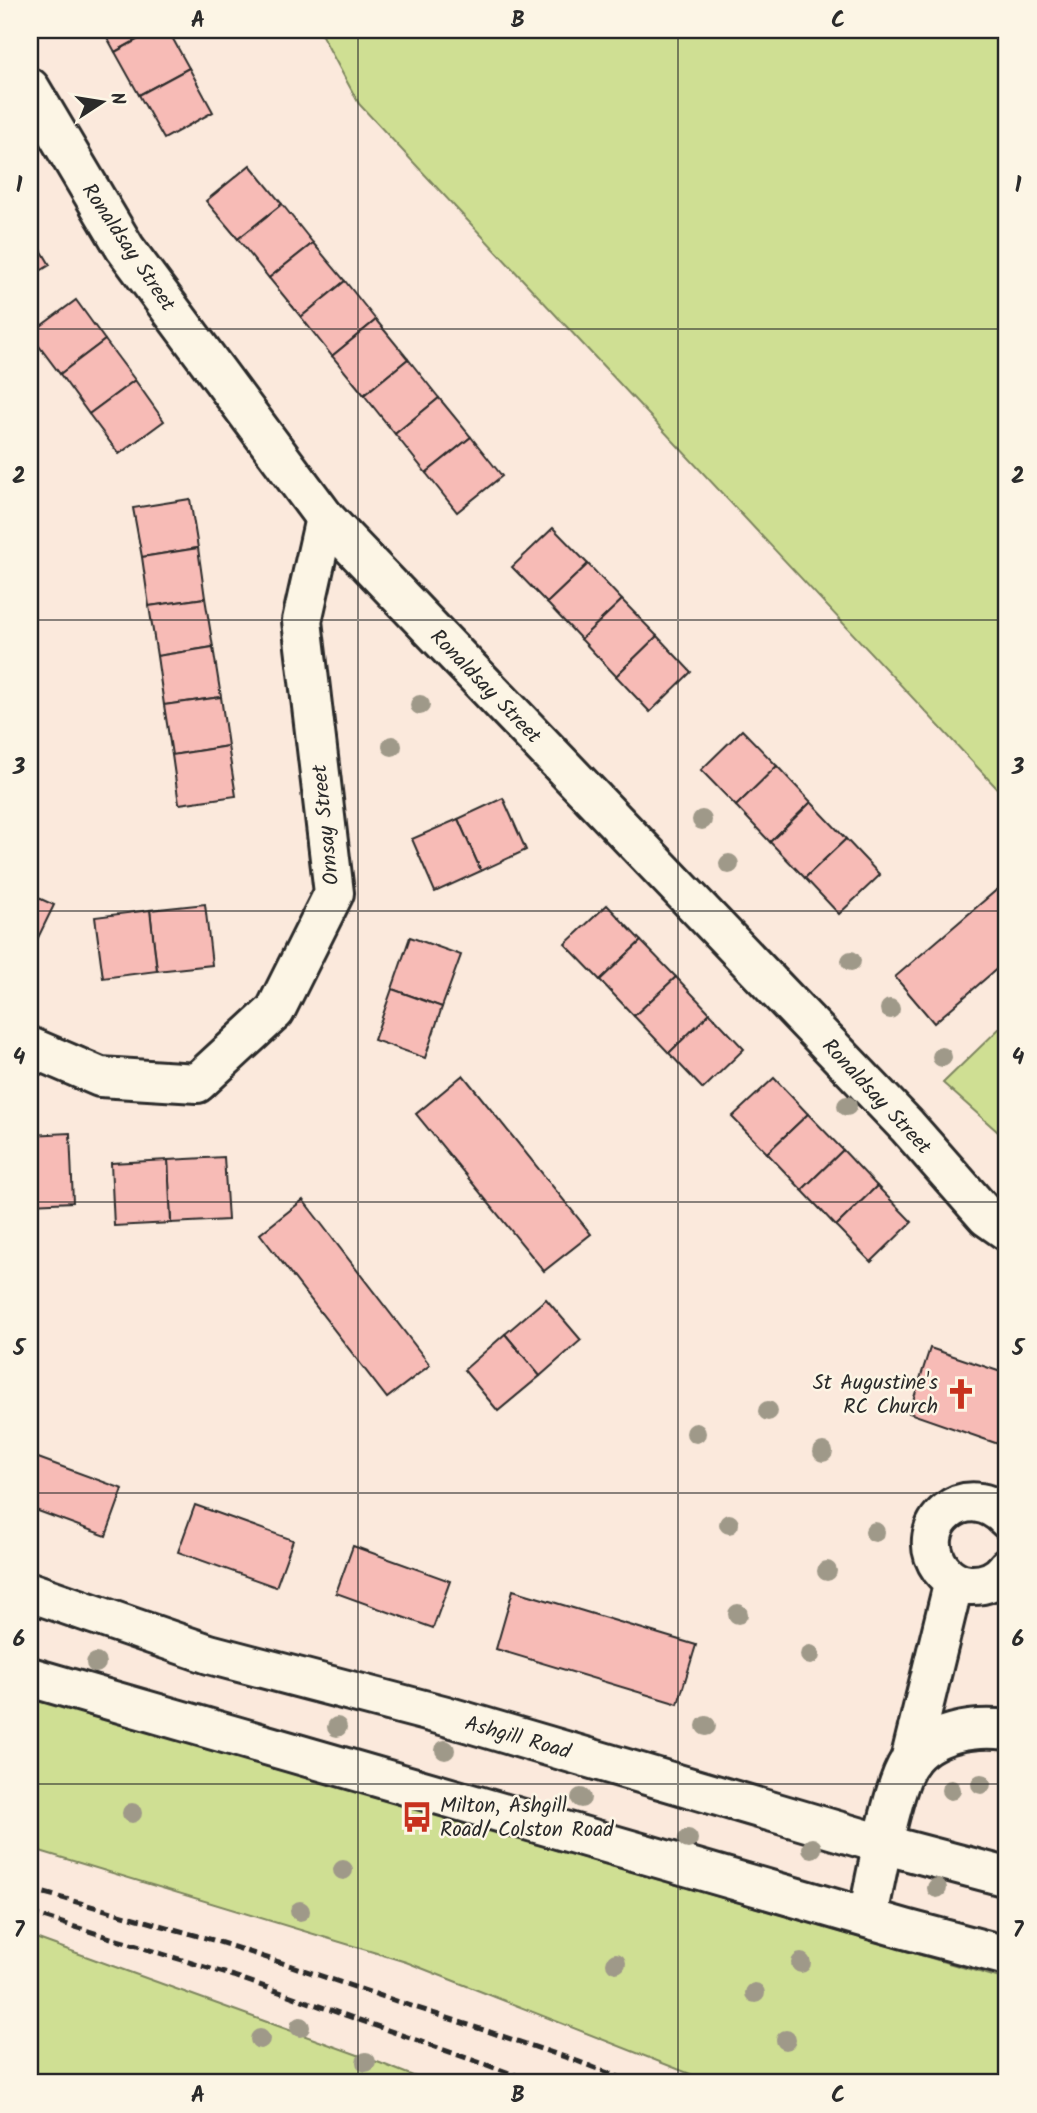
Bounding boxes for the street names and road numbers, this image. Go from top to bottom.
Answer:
street label: Ronaldsay Street [72,177,184,319]
street label: Ronaldsay Street [421,622,549,753]
street label: Ornsay Street [304,762,349,887]
street label: Ronaldsay Street [813,1031,939,1163]
street label: Ashgill Road [461,1708,575,1769]

